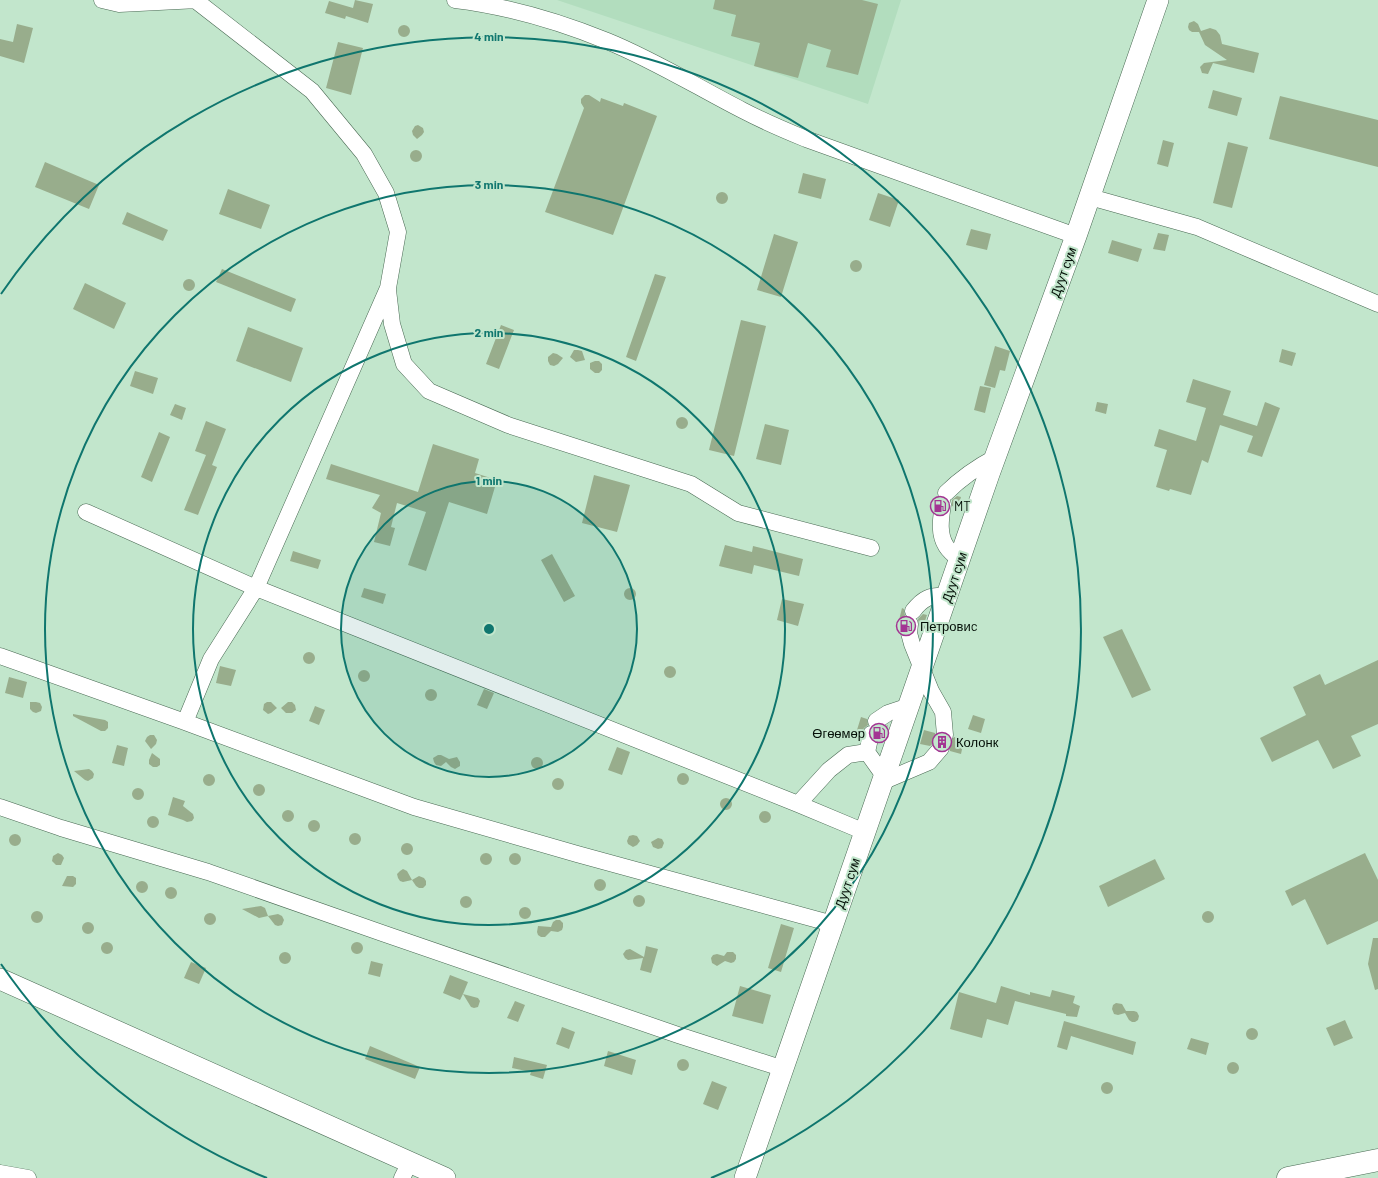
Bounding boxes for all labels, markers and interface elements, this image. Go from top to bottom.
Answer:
text: 4 min [474,29,504,43]
text: 3 min [475,177,503,191]
street label: Дуут сум [1047,245,1080,299]
text: 2 min [475,325,503,339]
text: 1 min [476,473,502,487]
fuel station icon: MT [929,495,951,517]
place label: MT [954,498,971,514]
street label: Дуут сум [938,550,970,604]
fuel station icon: Петровиc [895,615,917,637]
place label: Петровиc [920,618,978,634]
centre of rings [482,622,496,636]
fuel station icon: Өгөөмөр [868,722,890,744]
place label: Өгөөмөр [812,725,865,741]
building icon: Колонк [931,731,953,753]
place label: Колонк [956,734,999,750]
street label: Дуут сум [831,856,863,910]

